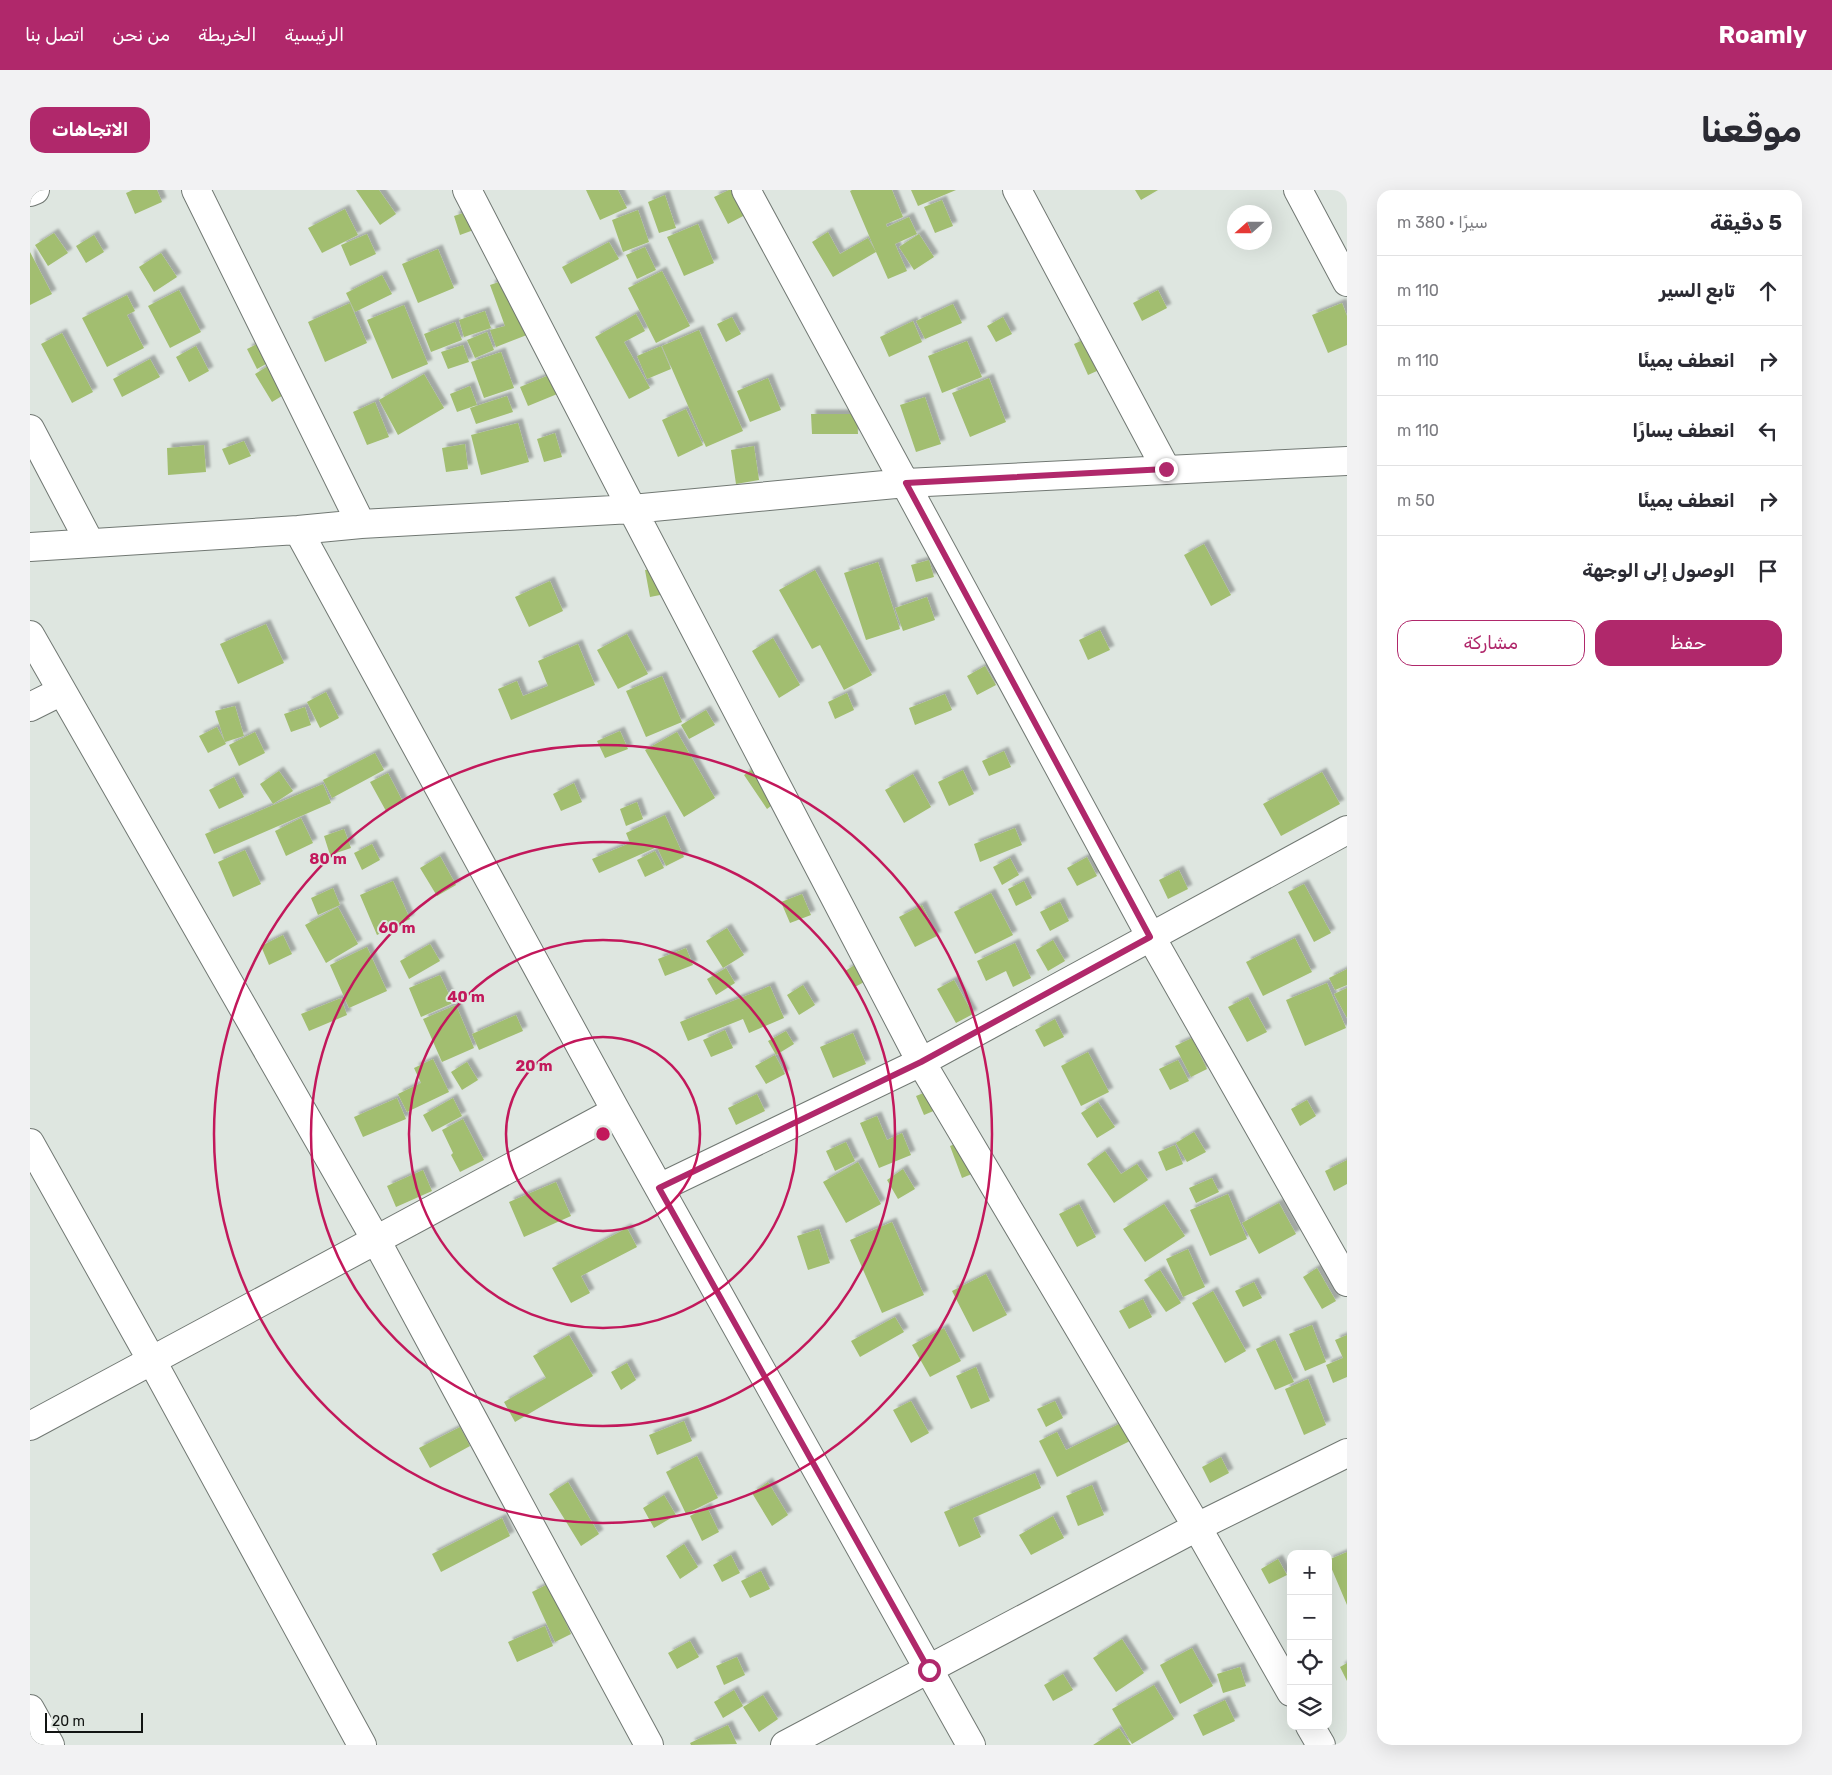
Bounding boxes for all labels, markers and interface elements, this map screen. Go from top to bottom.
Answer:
text: Roamly [1719,21,1807,49]
text: اتصل بنا [25,24,84,46]
text: من نحن [112,24,170,46]
text: الخريطة [198,24,256,46]
text: الرئيسية [284,24,344,46]
button: الاتجاهات [30,107,150,153]
text: موقعنا [1700,109,1802,151]
north arrow [1227,205,1272,250]
text: 5 دقيقة [1710,210,1782,235]
text: سيرًا · 380 m [1397,213,1488,232]
icon: ahead [1754,277,1782,305]
text: تابع السير [1659,279,1735,302]
text: 110 m [1397,281,1439,300]
icon: right [1754,347,1782,375]
text: انعطف يمينًا [1638,349,1735,372]
text: 110 m [1397,351,1439,370]
icon: left [1754,417,1782,445]
text: انعطف يسارًا [1632,419,1735,442]
text: 110 m [1397,421,1439,440]
route end [1155,458,1178,481]
icon: right [1754,487,1782,515]
text: انعطف يمينًا [1638,489,1735,512]
text: 50 m [1397,491,1435,510]
icon: arrive [1754,557,1782,585]
text: الوصول إلى الوجهة [1582,559,1735,582]
button: مشاركة [1397,620,1585,666]
button: حفظ [1595,620,1782,666]
text: 80 m [309,850,347,868]
text: 60 m [379,919,415,937]
text: 40 m [447,988,485,1006]
text: 20 m [516,1057,552,1075]
centre of rings [594,1125,612,1143]
map controls [1287,1550,1332,1730]
button: + [1287,1550,1332,1595]
button: − [1287,1595,1332,1640]
button: locate [1287,1640,1332,1685]
route start [918,1659,941,1682]
button: layers [1287,1685,1332,1730]
scale bar [45,1710,142,1733]
text: 20 m [52,1713,85,1730]

